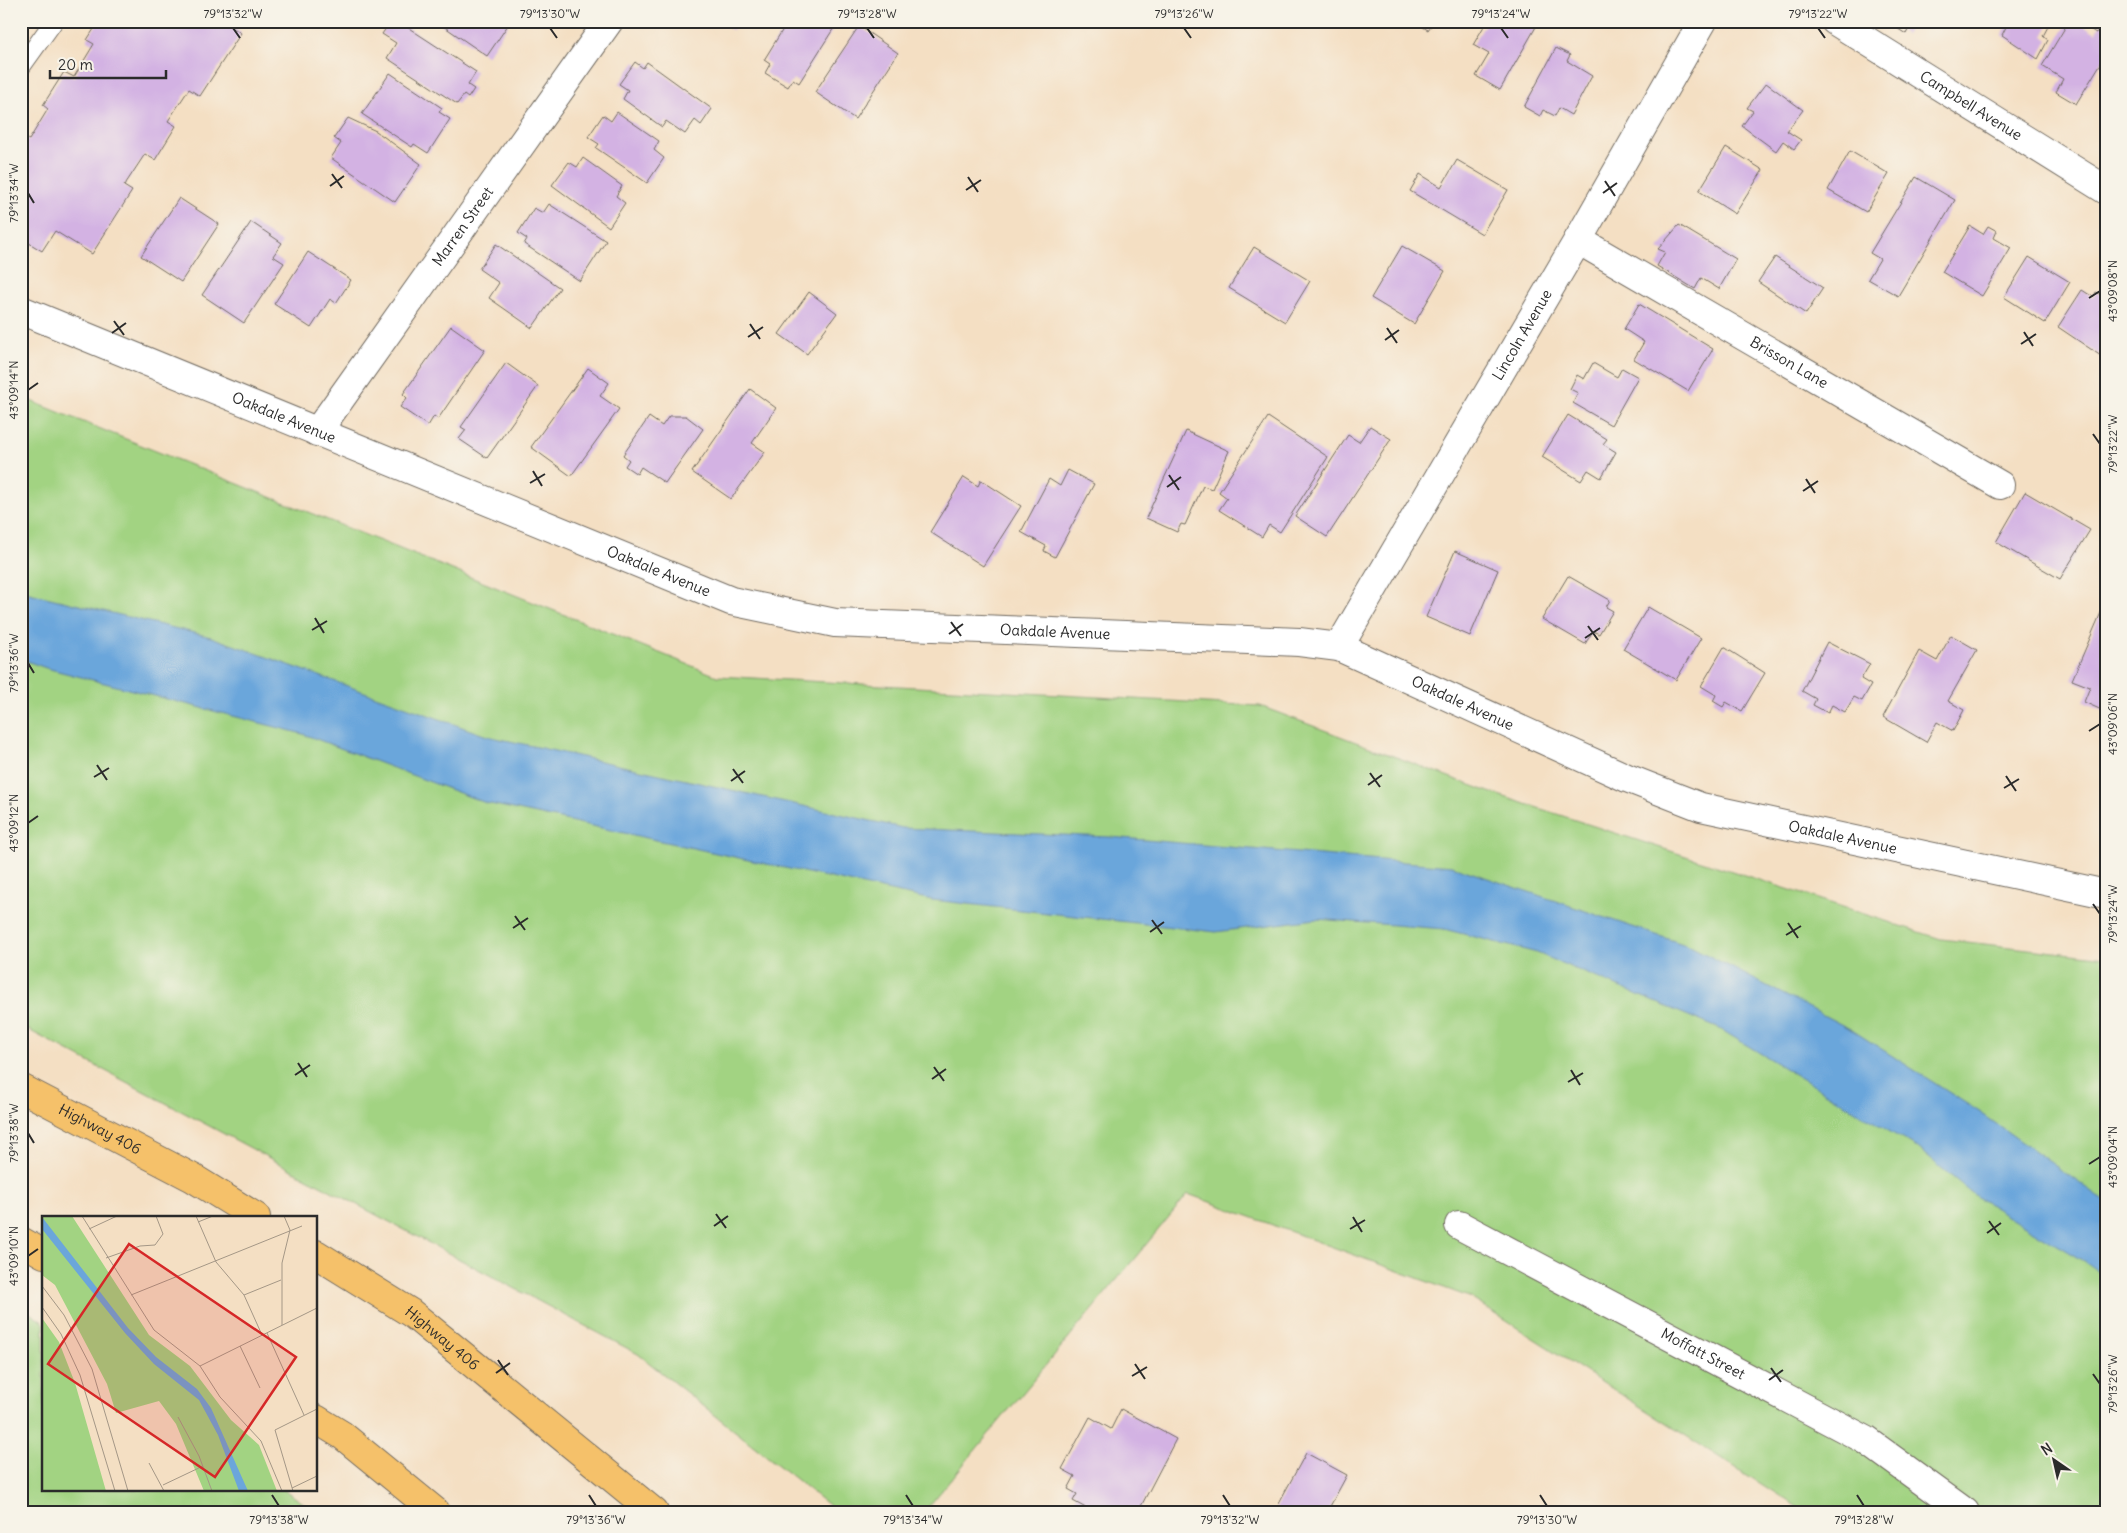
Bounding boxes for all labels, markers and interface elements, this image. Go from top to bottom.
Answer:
text: 79°13'32"W [203,6,263,21]
text: 79°13'30"W [520,6,580,21]
text: 79°13'28"W [837,6,897,21]
text: 79°13'26"W [1154,6,1214,21]
text: 79°13'24"W [1472,6,1531,21]
text: 79°13'22"W [1789,6,1847,21]
scale bar [50,48,166,80]
text: 20 m [58,55,93,74]
street label: Campbell Avenue [1916,66,2026,144]
text: 79°13'34"W [6,163,21,223]
street label: Marren Street [428,183,497,270]
text: 43°09'08"N [2105,260,2120,322]
street label: Lincoln Avenue [1488,286,1556,383]
street label: Brisson Lane [1747,332,1832,392]
text: 43°09'14"N [6,361,21,419]
street label: Oakdale Avenue [229,387,339,447]
text: 79°13'22"W [2105,415,2120,473]
street label: Oakdale Avenue [604,541,713,601]
street label: Oakdale Avenue [1000,620,1111,643]
text: 79°13'36"W [6,633,21,693]
street label: Oakdale Avenue [1408,671,1517,734]
text: 43°09'06"N [2105,693,2120,755]
text: 43°09'12"N [6,794,21,852]
street label: Oakdale Avenue [1787,816,1899,858]
text: 79°13'24"W [2105,884,2120,943]
street label: Highway 406 [56,1099,145,1158]
text: 79°13'38"W [6,1103,21,1163]
text: 43°09'04"N [2105,1126,2120,1188]
inset map [42,1216,318,1490]
text: 43°09'10"N [6,1226,21,1286]
street label: Highway 406 [401,1302,484,1374]
street label: Moffatt Street [1658,1324,1749,1383]
text: 79°13'26"W [2105,1354,2120,1414]
north arrow [2030,1436,2080,1486]
text: N [2038,1439,2056,1459]
text: 79°13'38"W [249,1512,309,1527]
text: 79°13'36"W [566,1512,626,1527]
text: 79°13'34"W [883,1512,943,1527]
text: 79°13'32"W [1200,1512,1260,1527]
text: 79°13'30"W [1517,1512,1577,1527]
text: 79°13'28"W [1834,1512,1894,1527]

